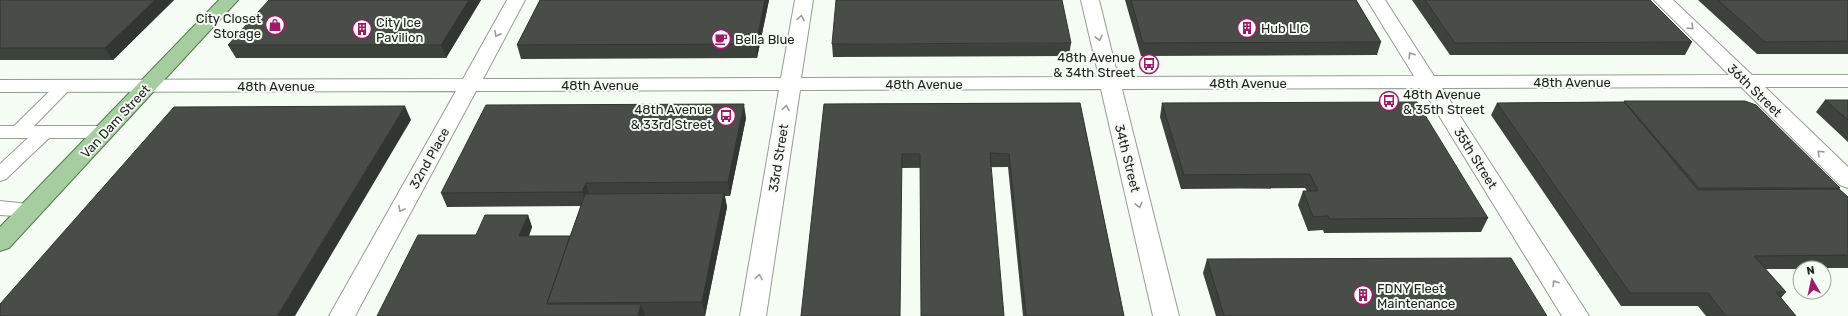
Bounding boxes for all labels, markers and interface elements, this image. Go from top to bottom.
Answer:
place label: City Closet Storage [196,11,261,42]
shop icon: City Closet Storage [264,14,286,36]
place label: City Ice Pavilion [376,15,423,45]
one-way arrow [796,15,805,22]
building icon: Hub LIC [1236,17,1258,39]
building icon: City Ice Pavilion [351,18,373,40]
place label: Hub LIC [1261,21,1309,36]
one-way arrow [1686,22,1694,30]
cafe icon: Bella Blue [710,28,732,50]
one-way arrow [495,30,502,37]
place label: Bella Blue [735,32,795,47]
one-way arrow [1094,34,1103,41]
place label: 48th Avenue & 34th Street [1053,50,1135,80]
one-way arrow [1408,52,1416,59]
bus stop icon: 48th Avenue & 34th Street [1138,53,1160,75]
street label: 36th Street [1724,61,1785,120]
street label: 48th Avenue [1533,75,1611,90]
street label: 48th Avenue [1209,76,1287,91]
street label: 48th Avenue [885,77,963,92]
street label: 48th Avenue [561,78,639,93]
street label: 48th Avenue [237,79,315,94]
street label: Van Dam Street [78,82,153,161]
place label: 48th Avenue & 35th Street [1403,87,1485,117]
bus stop icon: 48th Avenue & 35th Street [1378,90,1400,112]
place label: 48th Avenue & 33rd Street [631,102,712,132]
bus stop icon: 48th Avenue & 33rd Street [715,105,737,127]
one-way arrow [781,105,790,111]
street label: 33rd Street [766,123,791,193]
street label: 34th Street [1112,123,1143,194]
street label: 32nd Place [407,125,452,191]
street label: 35th Street [1451,125,1500,192]
one-way arrow [1817,150,1825,158]
one-way arrow [1135,202,1143,208]
one-way arrow [398,205,405,212]
north arrow [1792,260,1832,300]
text: N [1806,264,1816,278]
one-way arrow [754,274,763,281]
one-way arrow [1553,280,1560,287]
place label: FDNY Fleet Maintenance [1377,281,1455,311]
building icon: FDNY Fleet Maintenance [1352,284,1374,306]

